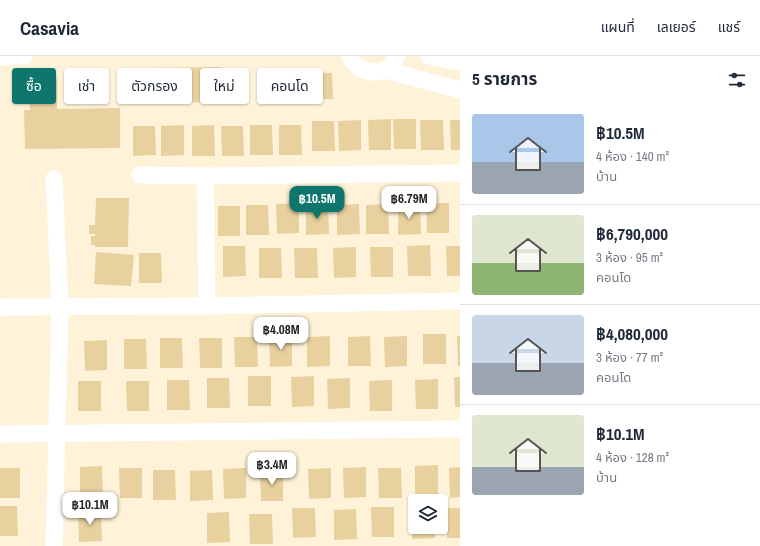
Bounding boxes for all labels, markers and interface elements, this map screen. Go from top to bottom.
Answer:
text: Casavia [20,15,79,41]
text: แผนที่ [601,18,635,36]
text: เลเยอร์ [657,18,696,36]
text: แชร์ [718,18,740,36]
text: 5 รายการ [472,67,537,90]
chip: ซื้อ [12,68,56,104]
chip: เช่า [64,68,109,104]
chip: ตัวกรอง [117,68,192,104]
chip: ใหม่ [200,68,249,104]
chip: คอนโด [257,68,323,104]
icon: filters [726,69,748,91]
text: ฿10.5M [596,121,645,144]
icon: home [504,130,552,178]
text: 4 ห้อง · 140 m² [596,148,669,165]
text: บ้าน [596,168,617,185]
pin: ฿10.5M [284,186,350,220]
pin: ฿6.79M [376,186,442,220]
text: ฿10.5M [298,190,336,207]
text: ฿6.79M [390,190,428,207]
text: ฿6,790,000 [596,222,668,245]
icon: home [504,231,552,279]
text: 3 ห้อง · 95 m² [596,249,663,266]
text: คอนโด [596,269,631,286]
pin: ฿4.08M [248,317,314,351]
text: ฿4.08M [262,321,300,338]
text: ฿4,080,000 [596,322,668,345]
icon: home [504,331,552,379]
text: 3 ห้อง · 77 m² [596,349,663,366]
text: คอนโด [596,369,631,386]
text: ฿10.1M [596,422,645,445]
icon: home [504,431,552,479]
text: 4 ห้อง · 128 m² [596,449,669,466]
pin: ฿3.4M [244,452,300,486]
text: ฿3.4M [256,456,288,473]
text: บ้าน [596,469,617,486]
pin: ฿10.1M [57,492,123,526]
map controls [408,494,448,534]
button: layers [408,494,448,534]
text: ฿10.1M [71,496,109,513]

